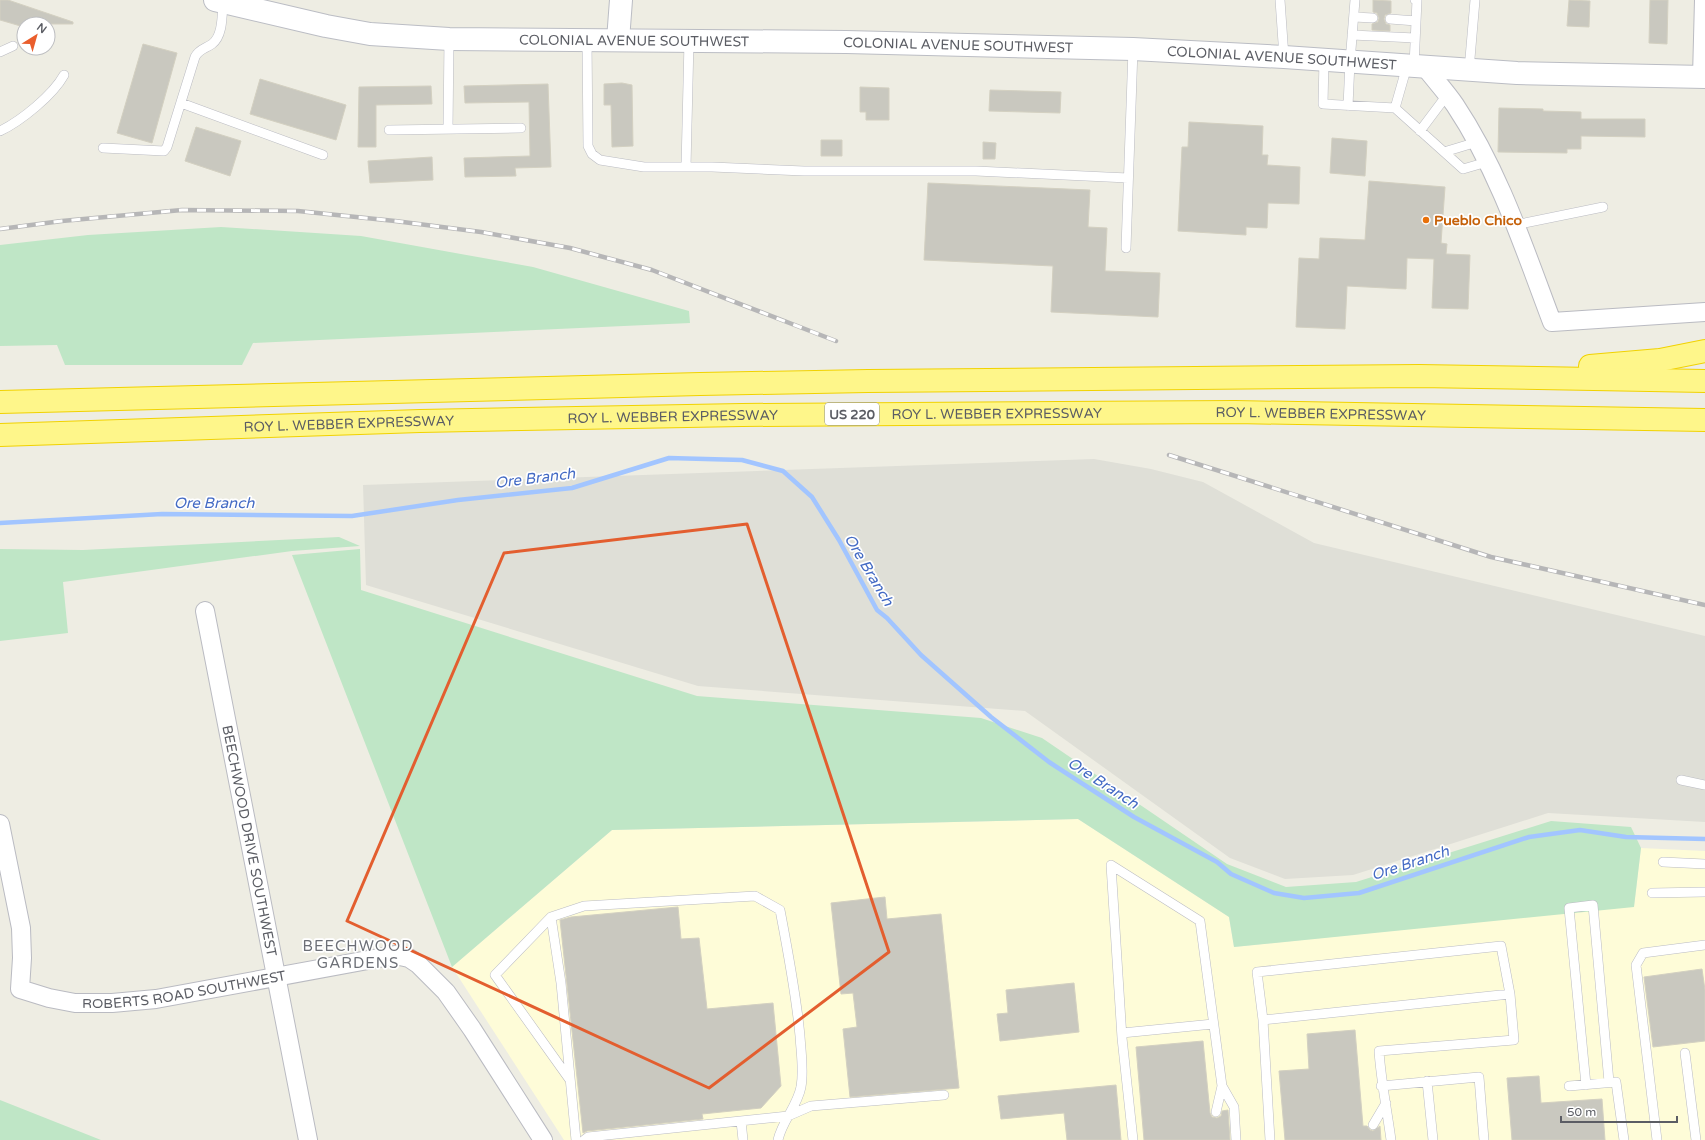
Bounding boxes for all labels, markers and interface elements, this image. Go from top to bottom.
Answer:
north arrow [16,16,56,56]
text: N [34,21,49,36]
street label: COLONIAL AVENUE SOUTHWEST [519,32,750,50]
street label: COLONIAL AVENUE SOUTHWEST [843,34,1074,57]
street label: COLONIAL AVENUE SOUTHWEST [1166,43,1398,74]
place label: Pueblo Chico [1434,212,1522,229]
marker: Pueblo Chico [1421,215,1431,225]
road number: US 220 [825,403,879,425]
street label: ROY L. WEBBER EXPRESSWAY [1215,404,1426,424]
street label: ROY L. WEBBER EXPRESSWAY [891,405,1102,423]
street label: ROY L. WEBBER EXPRESSWAY [567,407,778,427]
street label: ROY L. WEBBER EXPRESSWAY [243,412,454,436]
water label: Ore Branch [494,464,577,492]
water label: Ore Branch [174,494,255,512]
water label: Ore Branch [841,531,898,610]
street label: BEECHWOOD DRIVE SOUTHWEST [218,724,280,958]
water label: Ore Branch [1064,753,1142,813]
water label: Ore Branch [1369,842,1452,884]
district label: BEECHWOOD GARDENS [303,937,413,972]
street label: ROBERTS ROAD SOUTHWEST [82,967,288,1012]
scale bar [1561,1098,1677,1124]
text: 50 m [1567,1105,1596,1119]

